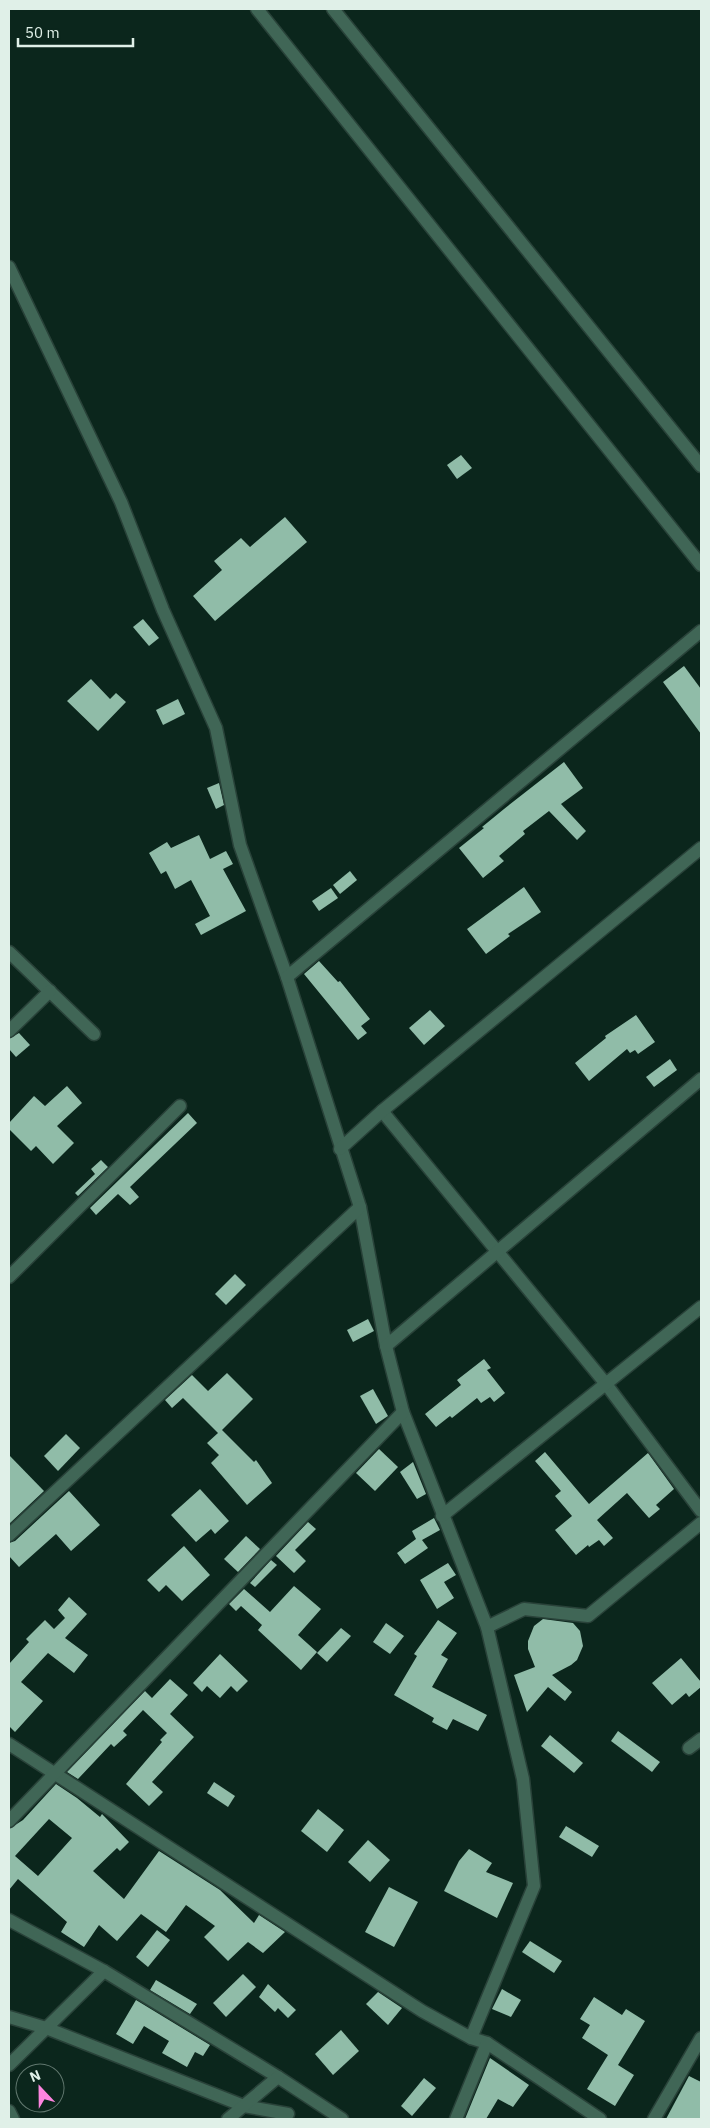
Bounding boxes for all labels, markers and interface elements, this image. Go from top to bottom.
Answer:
scale bar [18,15,132,47]
text: 50 m [25,23,60,42]
north arrow [15,2063,65,2113]
text: N [27,2066,43,2086]

